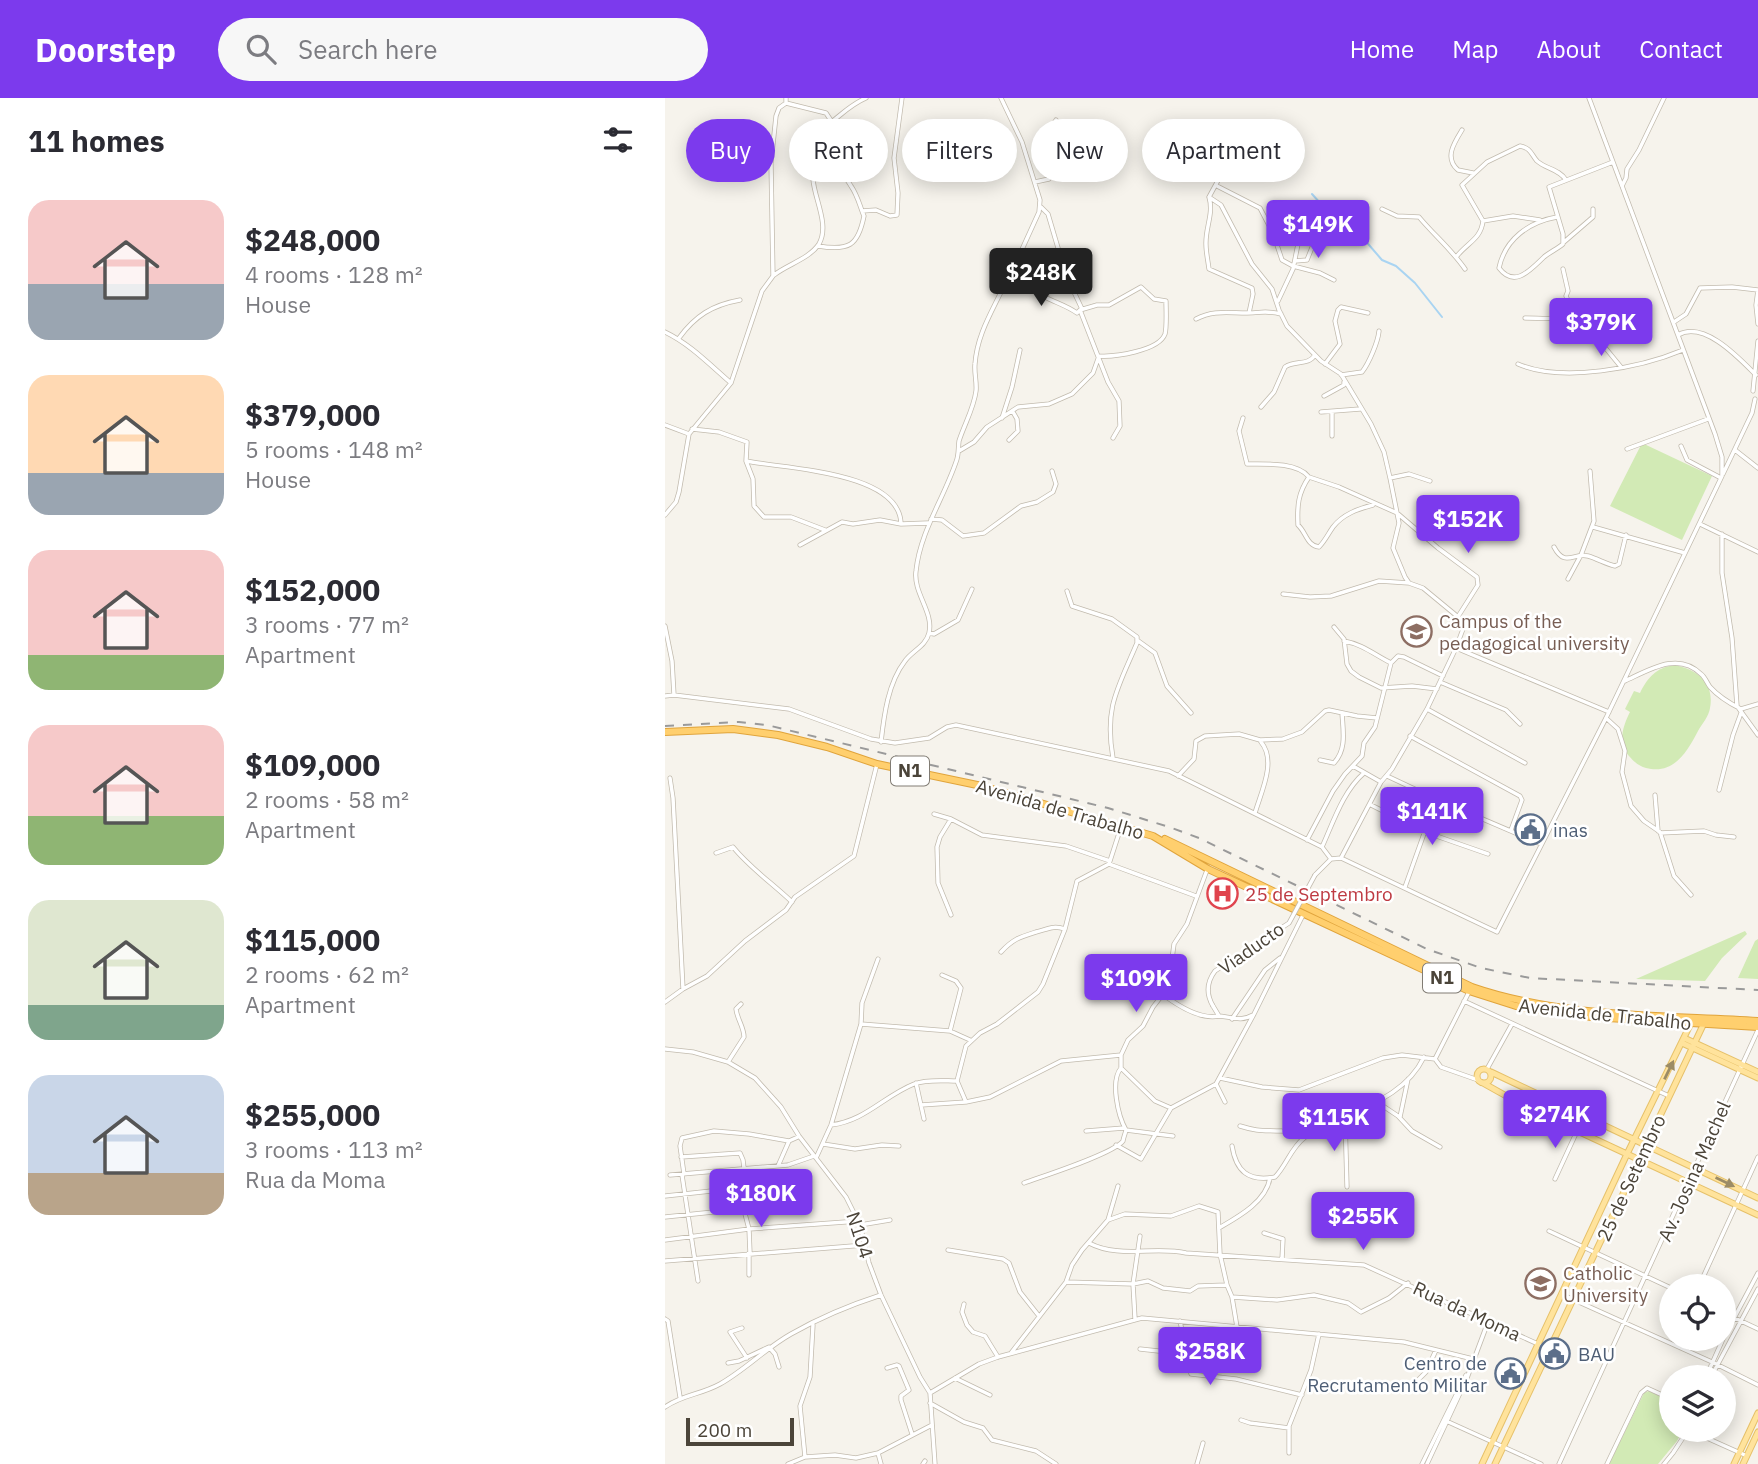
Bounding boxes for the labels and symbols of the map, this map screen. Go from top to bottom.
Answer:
pin: $149K [1269,200,1367,260]
pin: $248K [992,248,1090,308]
pin: $379K [1552,299,1650,358]
pin: $152K [1419,496,1517,555]
place label: Campus of the pedagogical university [1439,609,1630,655]
school or university icon: Campus of the pedagogical university [1399,615,1433,649]
road number: N1 [891,756,929,786]
street label: Avenida de Trabalho [973,774,1147,844]
pin: $141K [1383,788,1481,847]
public building icon: inas [1513,813,1547,847]
place label: inas [1553,818,1588,842]
hospital icon: 25 de Septembro [1205,877,1239,911]
place label: 25 de Septembro [1245,882,1393,906]
street label: Viaducto [1213,917,1289,979]
pin: $109K [1087,954,1185,1014]
road number: N1 [1423,964,1461,992]
street label: Avenida de Trabalho [1518,993,1692,1035]
one-way arrow [1663,1060,1674,1080]
pin: $274K [1506,1090,1604,1150]
pin: $115K [1285,1094,1383,1153]
street label: Av. Josina Machel [1652,1097,1736,1245]
street label: 25 de Setembro [1591,1111,1671,1245]
pin: $180K [712,1170,810,1229]
one-way arrow [1715,1177,1735,1188]
pin: $255K [1314,1192,1412,1252]
street label: N104 [841,1209,879,1261]
place label: Catholic University [1563,1261,1649,1307]
school or university icon: Catholic University [1523,1267,1557,1301]
street label: Rua da Moma [1409,1276,1525,1346]
pin: $258K [1161,1328,1259,1387]
public building icon: BAU [1538,1337,1572,1371]
place label: BAU [1578,1342,1615,1366]
place label: Centro de Recrutamento Militar [1307,1351,1487,1397]
public building icon: Centro de Recrutamento Militar [1493,1357,1527,1391]
scale bar [686,1415,795,1447]

